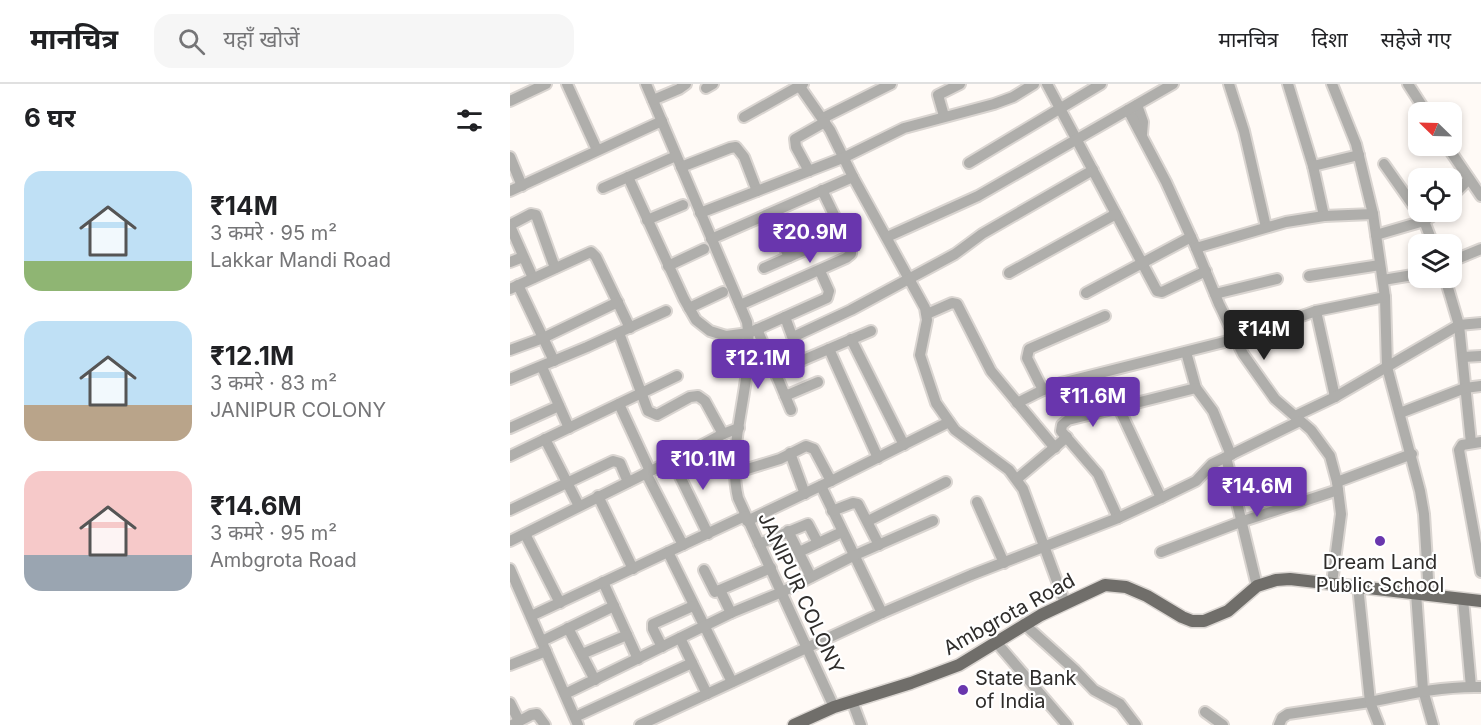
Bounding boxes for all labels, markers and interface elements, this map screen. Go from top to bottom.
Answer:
search box [154,14,574,68]
text: मानचित्र [30,22,118,56]
icon: search [175,25,208,58]
text: यहाँ खोजें [223,26,300,52]
text: मानचित्र [1218,27,1278,52]
text: दिशा [1311,27,1348,52]
text: सहेजे गए [1381,27,1451,52]
text: 6 घर [24,102,75,133]
north arrow [1408,102,1462,156]
map controls [1408,102,1462,288]
icon: filters [453,104,486,137]
button: locate [1408,168,1462,222]
text: ₹14M [210,190,278,221]
icon: home [72,195,144,267]
pin: ₹20.9M [761,213,859,264]
text: ₹20.9M [773,220,847,244]
text: 3 कमरे · 95 m² [210,221,337,245]
button: layers [1408,234,1462,288]
text: Lakkar Mandi Road [210,248,391,272]
pin: ₹14M [1228,310,1300,361]
text: ₹14M [1238,317,1290,341]
pin: ₹12.1M [709,339,807,390]
text: ₹12.1M [210,340,294,371]
icon: home [72,345,144,417]
text: ₹12.1M [726,346,790,370]
text: 3 कमरे · 83 m² [210,371,337,395]
pin: ₹11.6M [1044,377,1142,428]
text: ₹11.6M [1060,384,1126,408]
text: JANIPUR COLONY [210,398,386,422]
pin: ₹10.1M [654,440,752,491]
text: ₹10.1M [670,447,736,471]
pin: ₹14.6M [1208,467,1306,518]
text: ₹14.6M [1222,474,1292,498]
text: ₹14.6M [210,490,302,521]
icon: home [72,495,144,567]
street label: JANIPUR COLONY [753,508,849,678]
text: 3 कमरे · 95 m² [210,521,337,545]
marker: Dream Land Public School [1373,534,1387,548]
text: Ambgrota Road [210,548,357,572]
place label: Dream Land Public School [1316,550,1444,597]
street label: Ambgrota Road [939,568,1079,660]
place label: State Bank of India [975,666,1076,713]
marker: State Bank of India [956,683,970,697]

